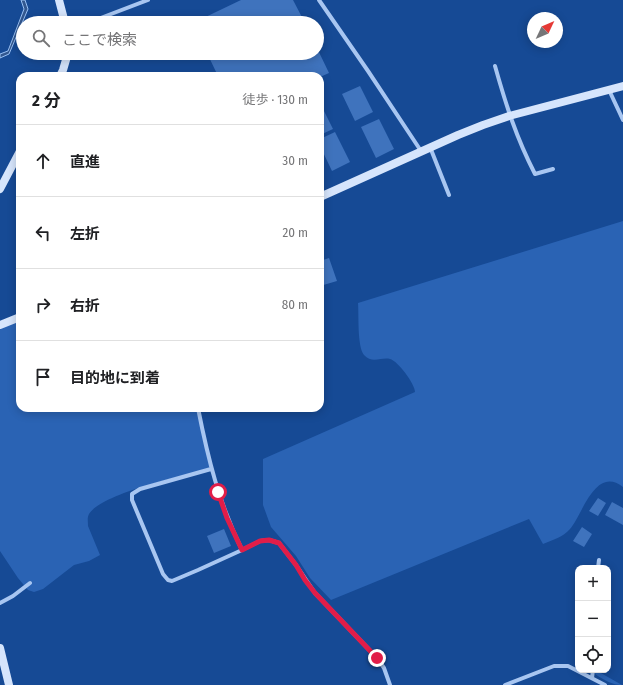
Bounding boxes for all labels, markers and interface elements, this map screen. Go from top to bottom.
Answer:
north arrow [527,12,563,48]
search box [16,16,324,60]
icon: search [30,27,52,49]
text: ここで検索 [62,31,137,49]
text: 2 分 [32,90,60,111]
text: 徒歩 · 130 m [242,92,308,107]
icon: ahead [32,150,54,172]
text: 直進 [70,153,100,171]
text: 30 m [282,153,308,168]
icon: left [32,222,54,244]
text: 左折 [70,225,100,243]
text: 20 m [282,225,308,240]
icon: right [32,294,54,316]
text: 右折 [70,297,100,315]
text: 80 m [282,297,308,312]
icon: arrive [32,366,54,388]
text: 目的地に到着 [70,369,160,387]
route start [209,483,227,501]
map controls [575,565,611,673]
button: + [575,565,611,601]
button: − [575,601,611,637]
button: locate [575,637,611,673]
route end [368,649,386,667]

